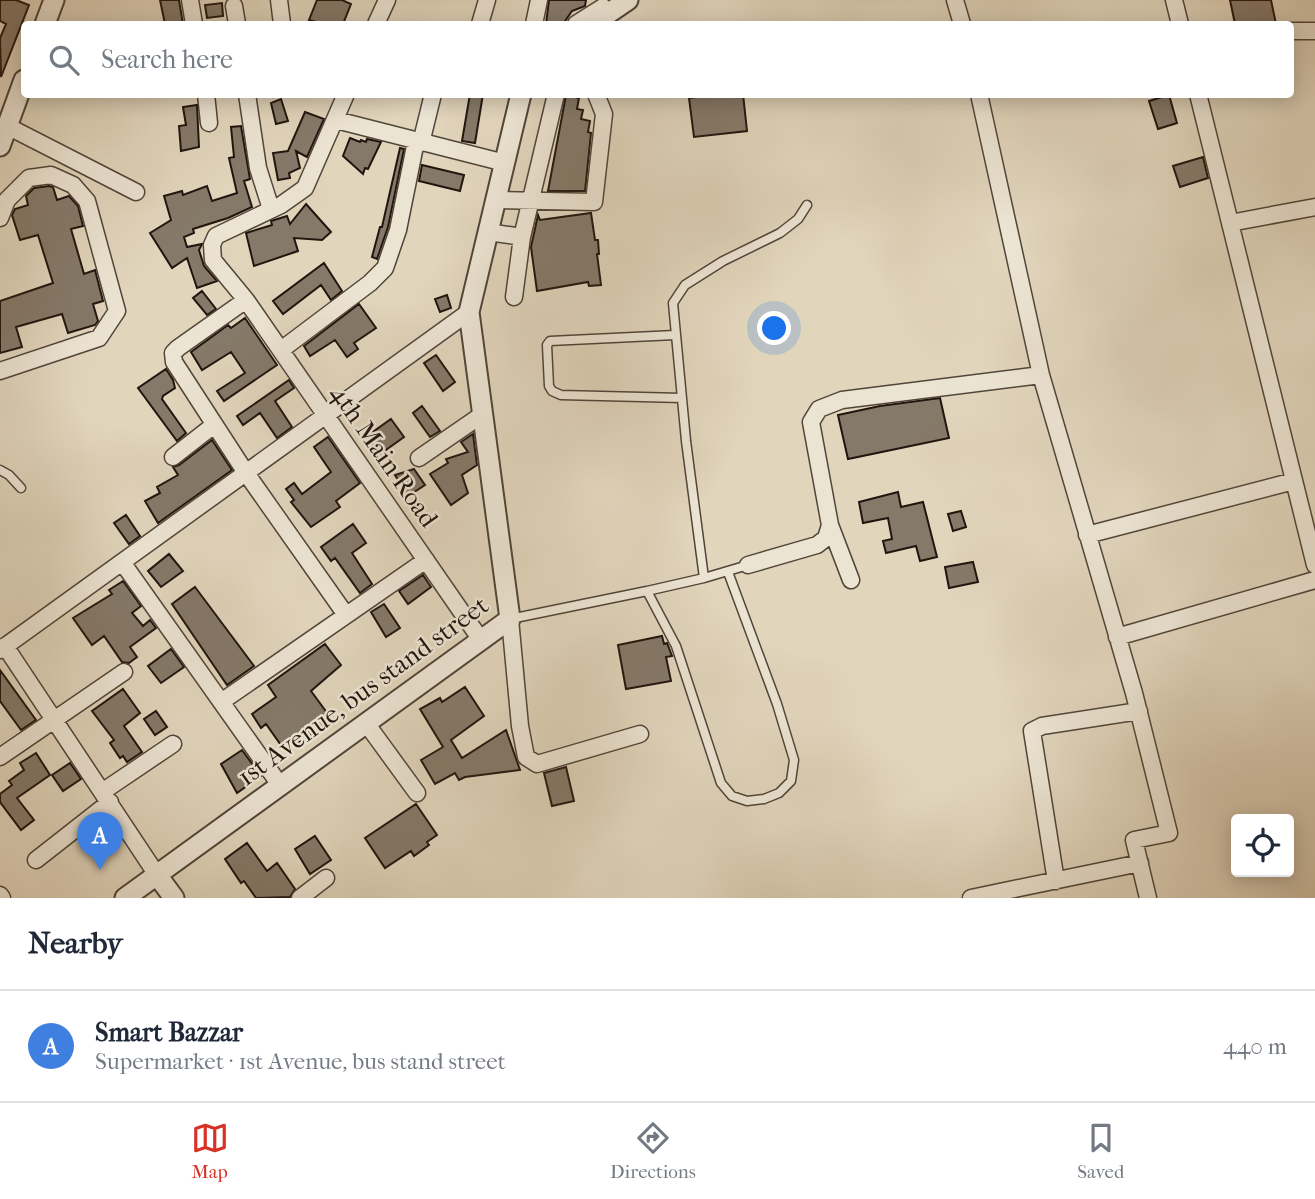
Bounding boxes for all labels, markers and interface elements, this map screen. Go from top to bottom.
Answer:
search box [21,21,1294,98]
icon: search [45,41,83,79]
text: Search here [101,44,233,75]
your location [757,311,791,345]
street label: 4th Main Road [323,379,445,534]
street label: 1st Avenue, bus stand street [232,589,495,792]
pin: A [77,812,123,870]
map controls [1231,814,1294,877]
button: locate [1231,814,1294,877]
text: Nearby [28,926,123,961]
text: Smart Bazzar [95,1017,243,1048]
text: A [44,1033,58,1060]
text: 440 m [1223,1033,1287,1060]
text: Supermarket · 1st Avenue, bus stand street [95,1048,506,1075]
tab: Map [191,1119,229,1183]
tab: Directions [610,1119,696,1183]
tab: Saved [1077,1119,1124,1183]

